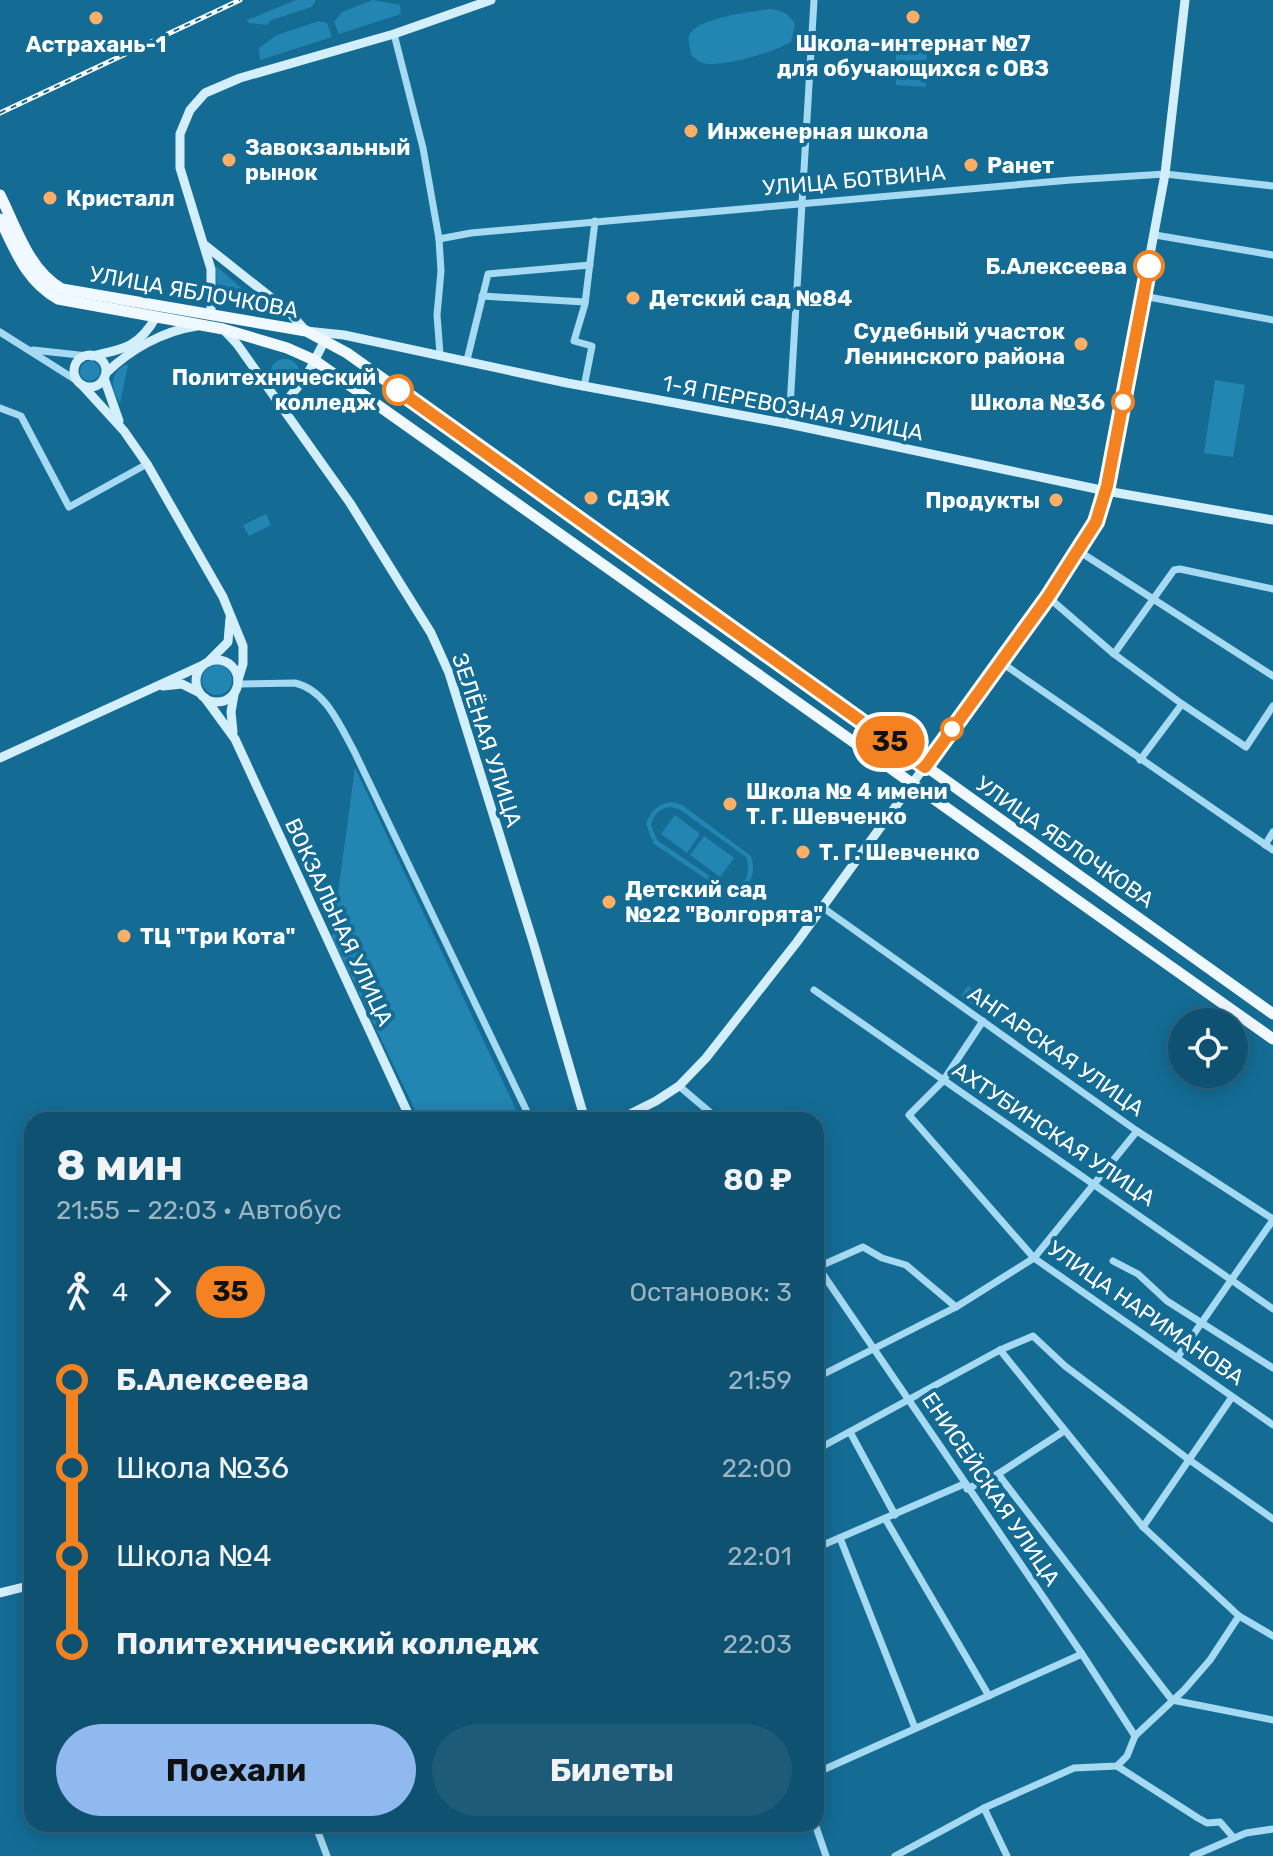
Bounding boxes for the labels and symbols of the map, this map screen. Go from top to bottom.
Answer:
marker: Школа-интернат №7 для обучающихся с ОВЗ [904,8,922,26]
marker: Астрахань-1 [87,9,105,27]
place label: Школа-интернат №7 для обучающихся с ОВЗ [777,30,1049,82]
place label: Астрахань-1 [26,31,166,58]
place label: Инженерная школа [707,118,928,145]
marker: Инженерная школа [682,122,700,140]
place label: Завокзальный рынок [245,134,410,186]
marker: Завокзальный рынок [220,151,238,169]
place label: Ранет [987,152,1054,179]
marker: Ранет [962,156,980,174]
street label: УЛИЦА БОТВИНА [761,159,947,201]
place label: Кристалл [66,185,175,212]
marker: Кристалл [41,189,59,207]
marker: Б.Алексеева [1134,251,1164,281]
place label: Б.Алексеева [985,253,1127,280]
street label: УЛИЦА ЯБЛОЧКОВА [88,260,301,324]
place label: Детский сад №84 [649,285,852,312]
marker: Детский сад №84 [624,289,642,307]
place label: Судебный участок Ленинского района [844,318,1065,370]
marker: Судебный участок Ленинского района [1072,335,1090,353]
place label: Политехнический колледж [172,364,376,416]
street label: 1-Я ПЕРЕВОЗНАЯ УЛИЦА [660,369,926,447]
marker: Политехнический колледж [383,375,413,405]
place label: Школа №36 [970,389,1105,416]
marker: Школа №36 [1112,391,1134,413]
place label: СДЭК [607,485,670,512]
place label: Продукты [925,487,1040,514]
marker: СДЭК [582,489,600,507]
marker: Продукты [1047,491,1065,509]
street label: ЗЕЛЁНАЯ УЛИЦА [446,650,528,831]
line badge: 35 [854,716,926,768]
unlabelled marker [941,718,963,740]
street label: УЛИЦА ЯБЛОЧКОВА [971,770,1160,914]
place label: Школа № 4 имени Т. Г. Шевченко [746,778,948,830]
marker: Школа № 4 имени Т. Г. Шевченко [721,795,739,813]
street label: ВОКЗАЛЬНАЯ УЛИЦА [279,814,399,1030]
place label: Т. Г. Шевченко [819,839,980,866]
marker: Т. Г. Шевченко [794,843,812,861]
place label: Детский сад №22 "Волгорята" [625,876,823,928]
marker: Детский сад №22 "Волгорята" [600,893,618,911]
place label: ТЦ "Три Кота" [140,923,295,950]
marker: ТЦ "Три Кота" [115,927,133,945]
street label: АНГАРСКАЯ УЛИЦА [963,980,1150,1122]
street label: АХТУБИНСКАЯ УЛИЦА [947,1056,1161,1212]
street label: УЛИЦА НАРИМАНОВА [1043,1235,1250,1391]
street label: ЕНИСЕЙСКАЯ УЛИЦА [916,1387,1066,1591]

